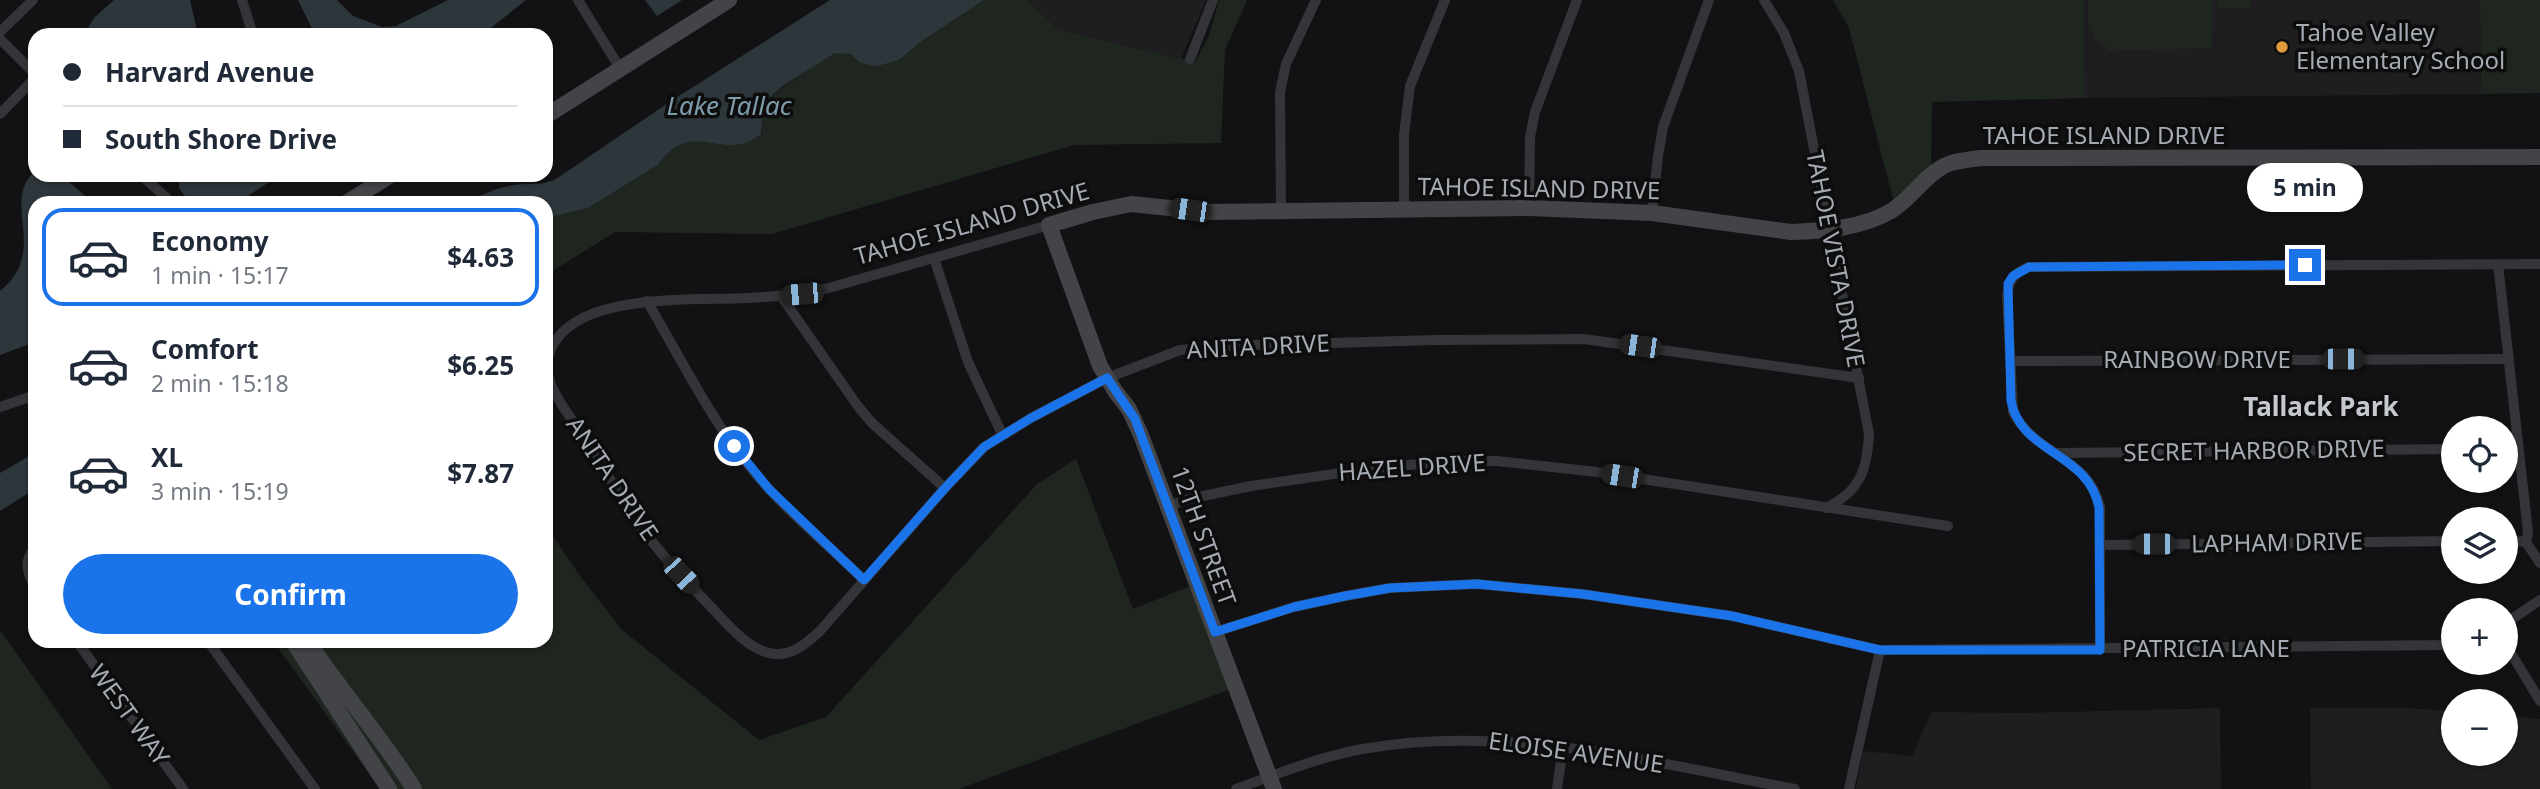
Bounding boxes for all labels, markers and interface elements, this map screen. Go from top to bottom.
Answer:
place label: Tahoe Valley Elementary School [2296,15,2505,76]
marker: Tahoe Valley Elementary School [2274,39,2290,55]
text: Harvard Avenue [105,54,314,90]
water label: Lake Tallac [667,87,792,123]
street label: TAHOE ISLAND DRIVE [1983,118,2225,151]
text: South Shore Drive [105,121,337,157]
street label: TAHOE VISTA DRIVE [1799,147,1874,370]
callout: 5 min [2247,163,2363,212]
street label: TAHOE ISLAND DRIVE [1417,169,1661,206]
text: 5 min [2273,171,2337,203]
street label: TAHOE ISLAND DRIVE [850,173,1093,272]
car [1168,197,1213,223]
text: Economy [151,223,269,259]
icon: car [67,226,130,289]
text: $4.63 [447,239,514,275]
route end [2289,249,2321,281]
text: 1 min · 15:17 [151,259,289,291]
car [781,282,824,306]
street label: ANITA DRIVE [1186,325,1330,366]
text: Comfort [151,331,259,367]
car [1618,333,1663,359]
icon: car [67,334,130,397]
street label: RAINBOW DRIVE [2103,342,2291,375]
text: $6.25 [447,347,514,383]
car [2323,349,2365,370]
text: 2 min · 15:18 [151,367,289,399]
district label: Tallack Park [2243,388,2400,424]
street label: ANITA DRIVE [560,410,667,547]
map controls [2441,416,2518,766]
button: locate [2441,416,2518,493]
route start [718,430,750,462]
street label: SECRET HARBOR DRIVE [2123,431,2385,468]
text: XL [151,439,183,475]
icon: car [67,442,130,505]
street label: HAZEL DRIVE [1337,445,1487,488]
text: $7.87 [447,455,514,491]
street label: 12TH STREET [1164,461,1245,610]
car [1600,462,1645,490]
text: 3 min · 15:19 [151,475,289,507]
button: layers [2441,507,2518,584]
street label: LAPHAM DRIVE [2191,524,2363,559]
car [2134,534,2176,555]
car [659,552,704,598]
button: Confirm [63,554,518,634]
button: + [2441,598,2518,675]
street label: PATRICIA LANE [2122,631,2290,664]
street label: WEST WAY [82,657,178,772]
button: − [2441,689,2518,766]
street label: ELOISE AVENUE [1487,723,1666,780]

